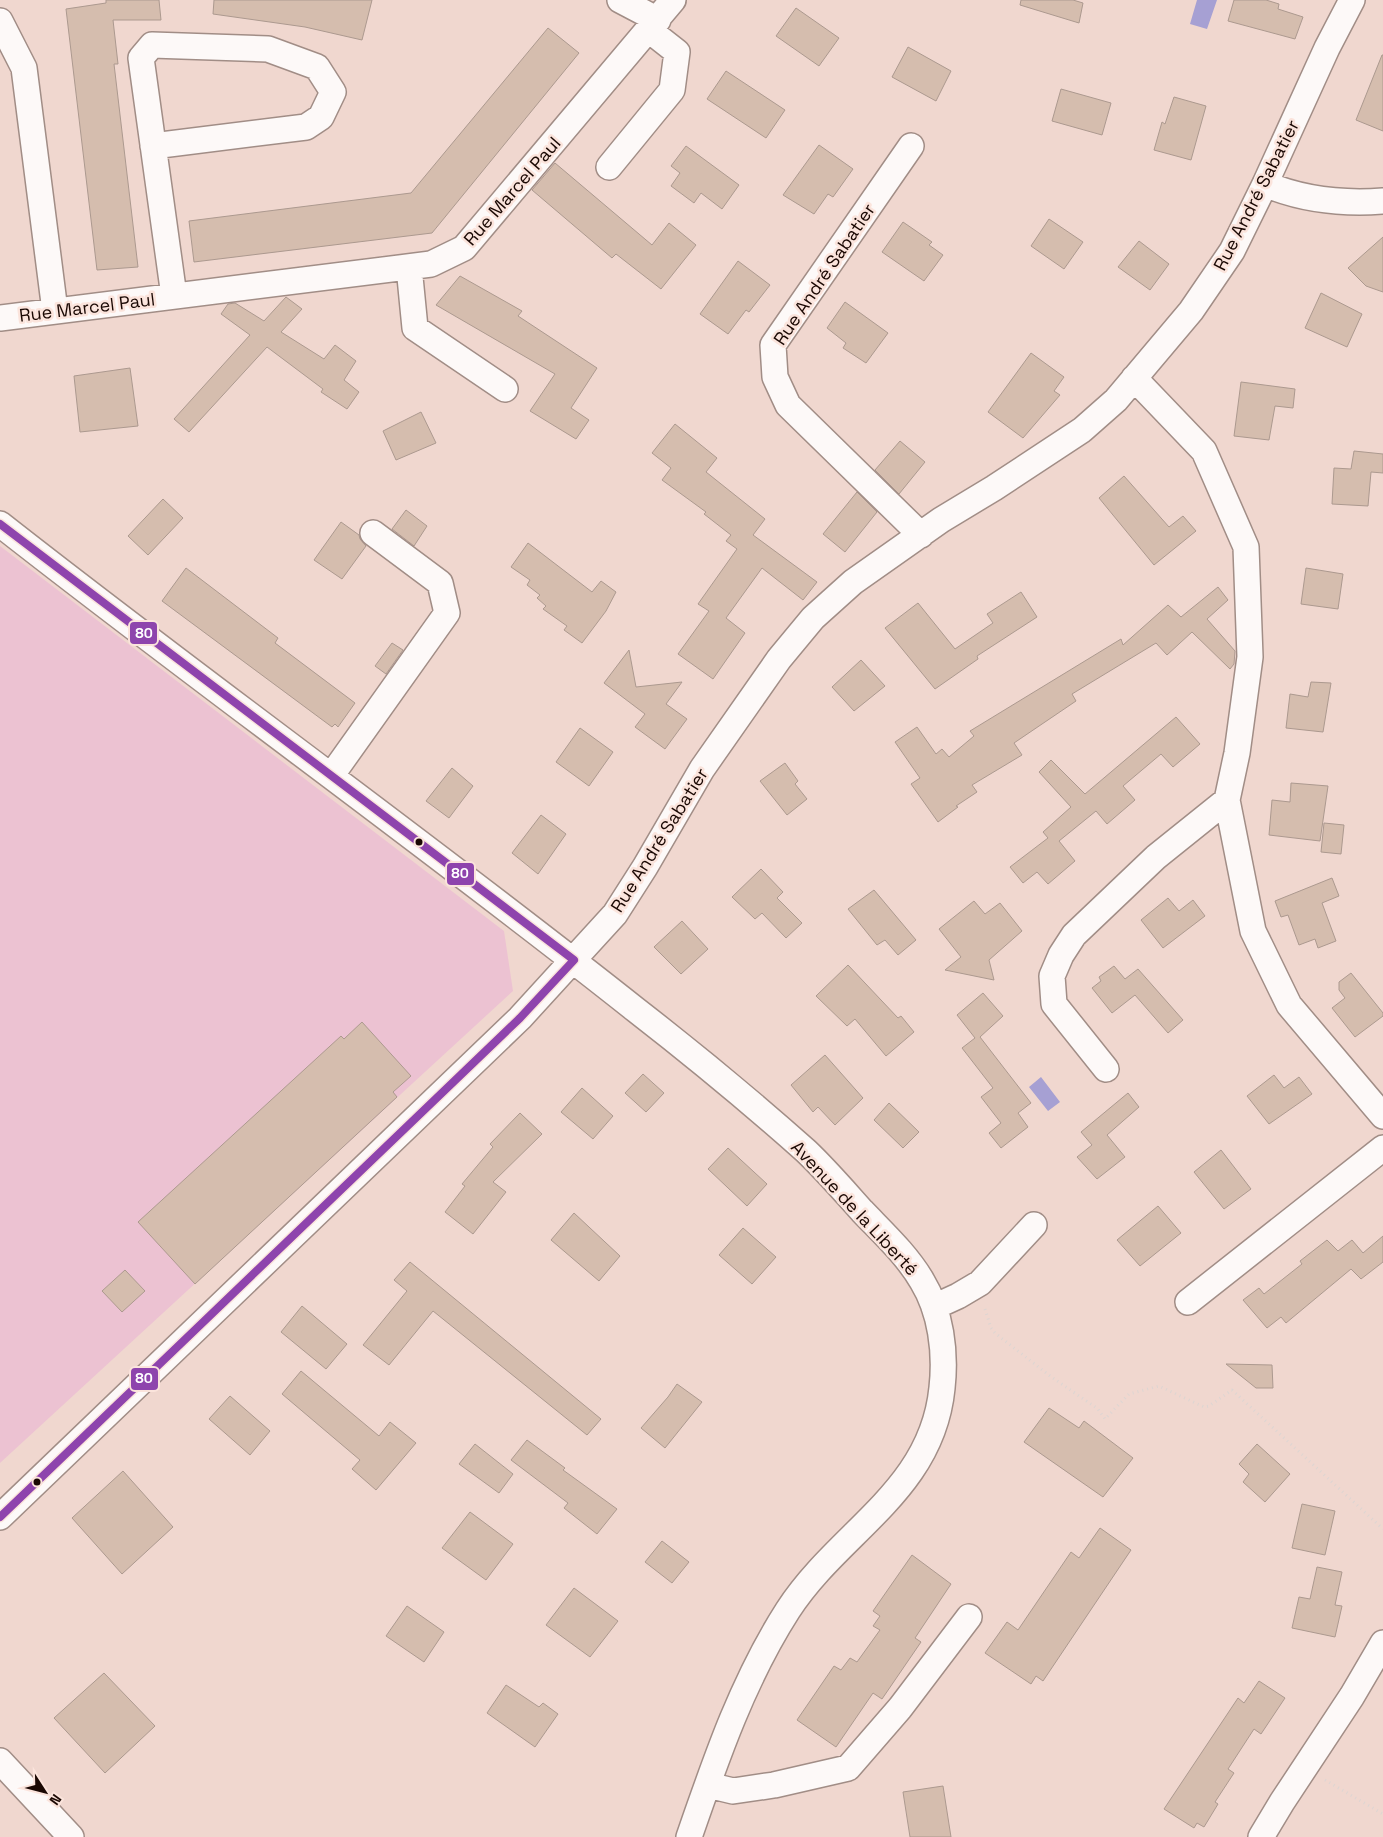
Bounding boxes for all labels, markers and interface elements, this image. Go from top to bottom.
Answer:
street label: Rue André Sabatier [1208,116,1304,274]
street label: Rue Marcel Paul [458,132,566,250]
street label: Rue André Sabatier [768,199,880,349]
street label: Rue Marcel Paul [18,287,156,327]
line badge: 80 [129,621,158,645]
text: 80 [135,624,153,642]
street label: Rue André Sabatier [605,763,713,916]
unlabelled marker [414,837,424,847]
line badge: 80 [446,862,475,886]
text: 80 [451,864,469,882]
street label: Avenue de la Liberté [786,1136,924,1280]
line badge: 80 [130,1367,159,1391]
text: 80 [135,1369,153,1387]
unlabelled marker [32,1477,42,1487]
north arrow [20,1767,70,1817]
text: N [45,1791,66,1809]

